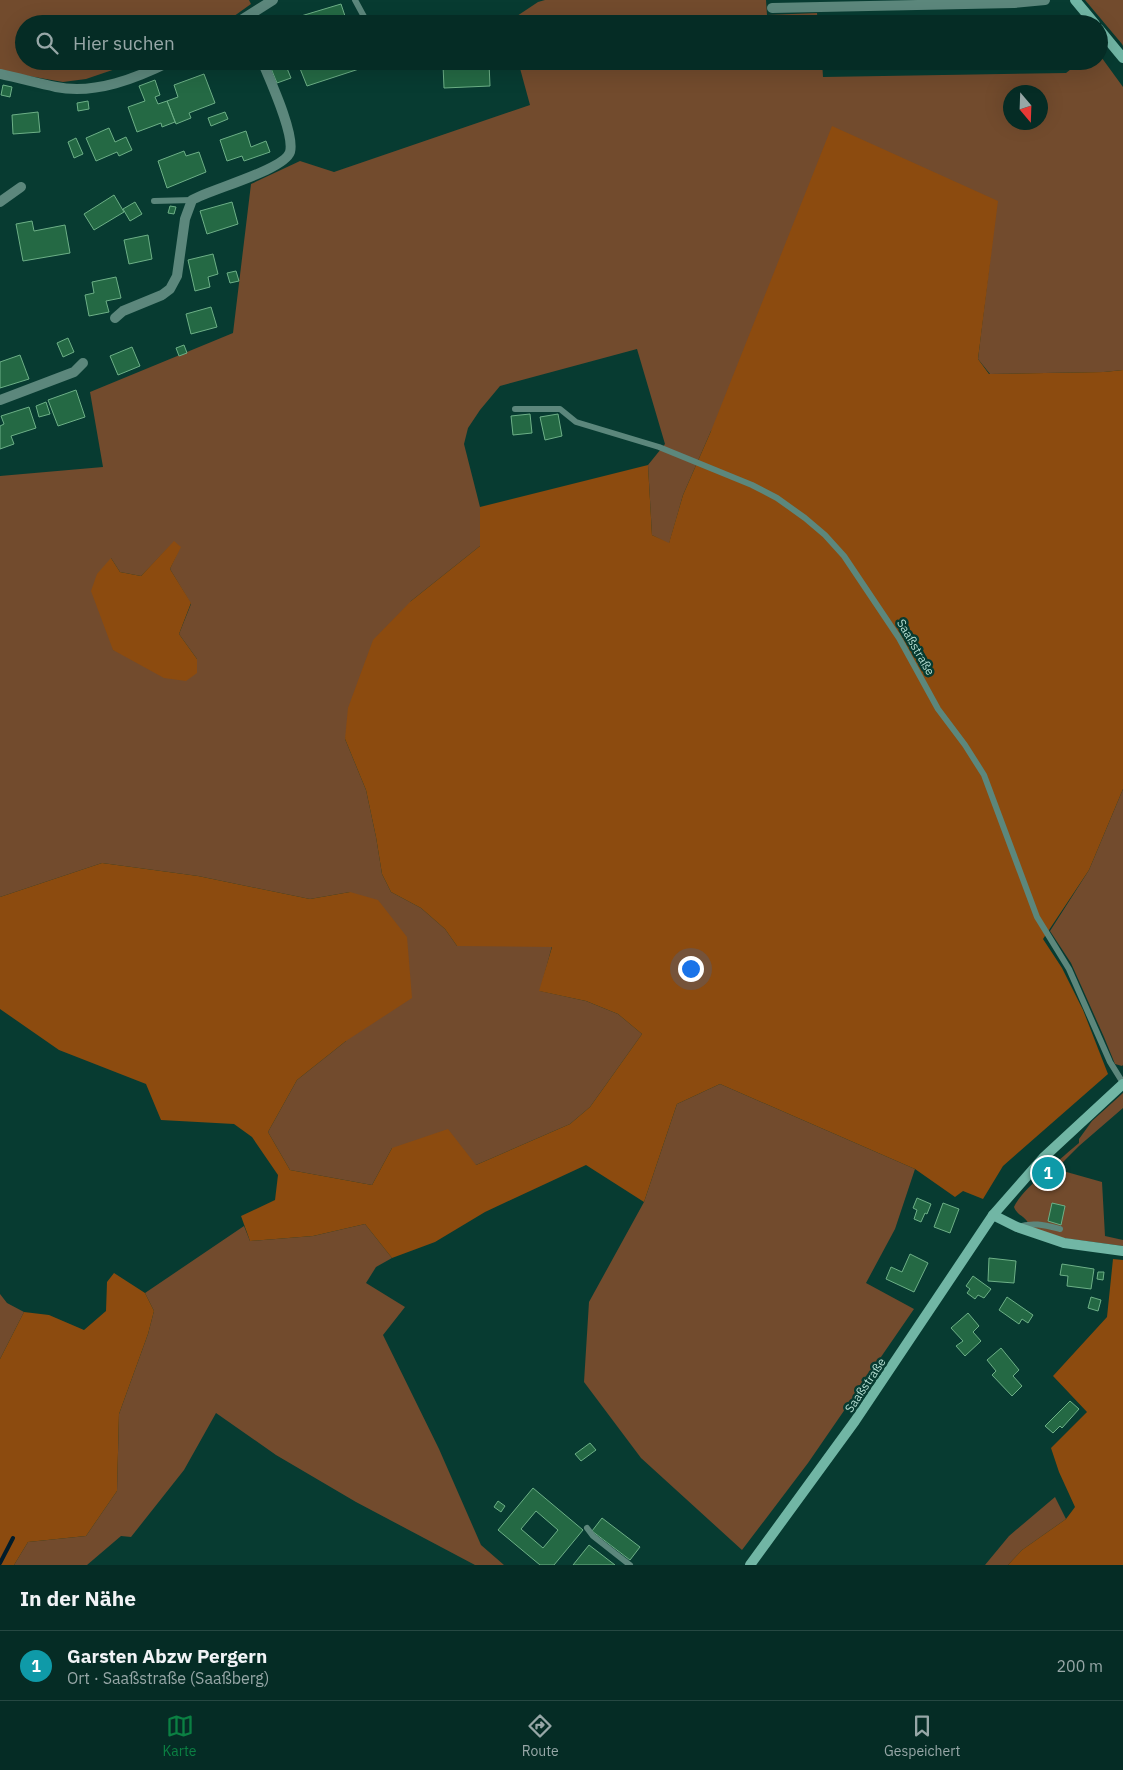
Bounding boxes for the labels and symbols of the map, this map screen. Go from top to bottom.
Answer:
north arrow [1003,85,1048,130]
street label: Saaßstraße [894,616,938,678]
your location [678,956,704,982]
pin: 1 [1032,1154,1064,1192]
street label: Saaßstraße [841,1355,889,1415]

